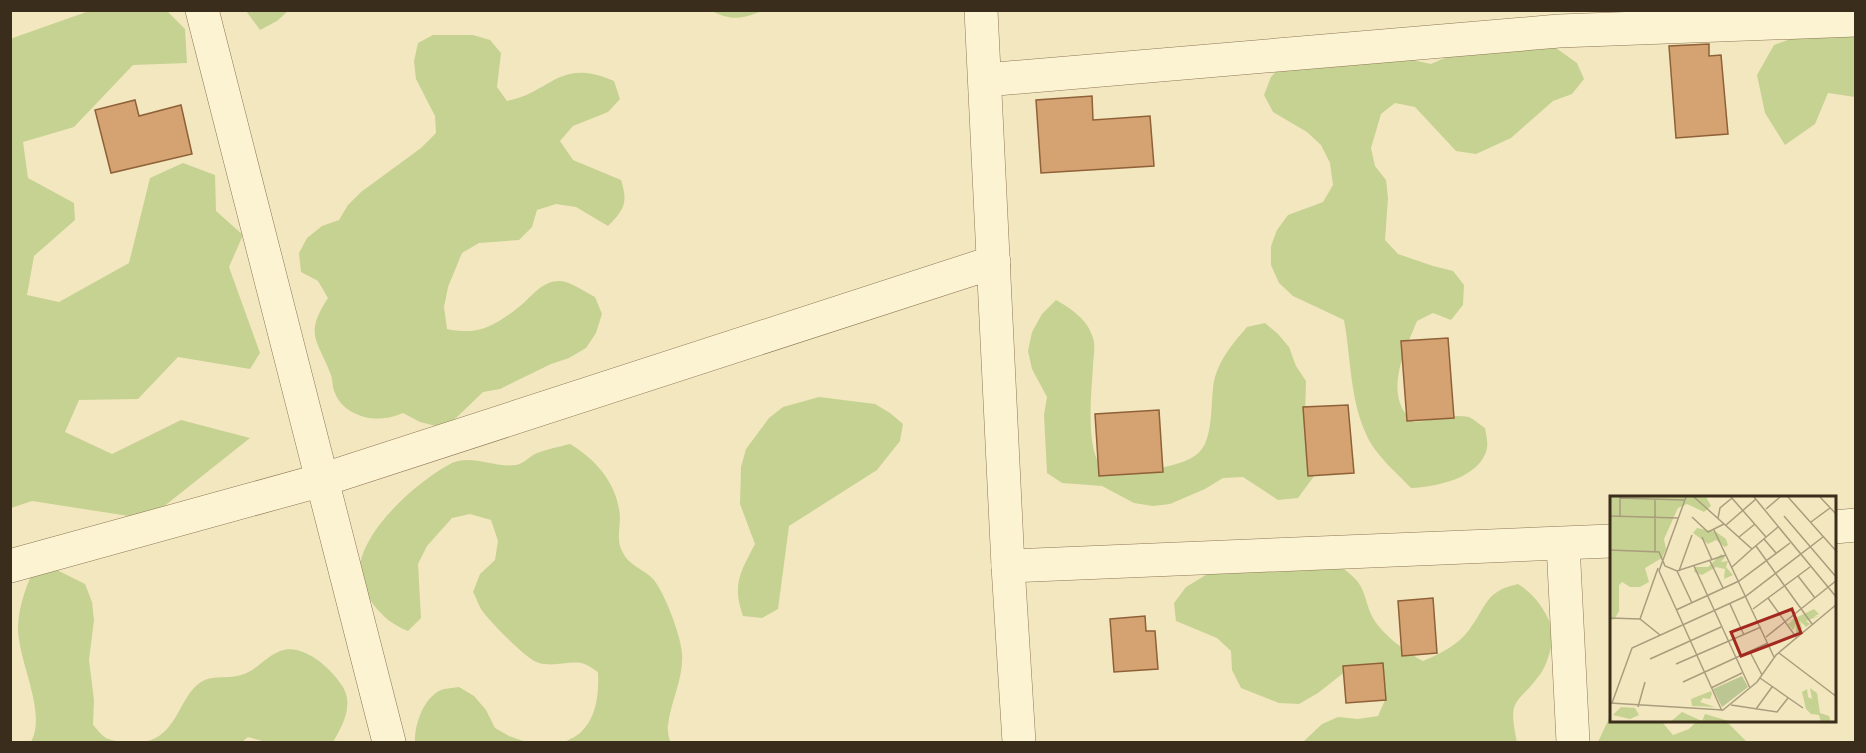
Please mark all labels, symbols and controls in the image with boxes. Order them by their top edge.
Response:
inset map [1610,496,1836,723]

